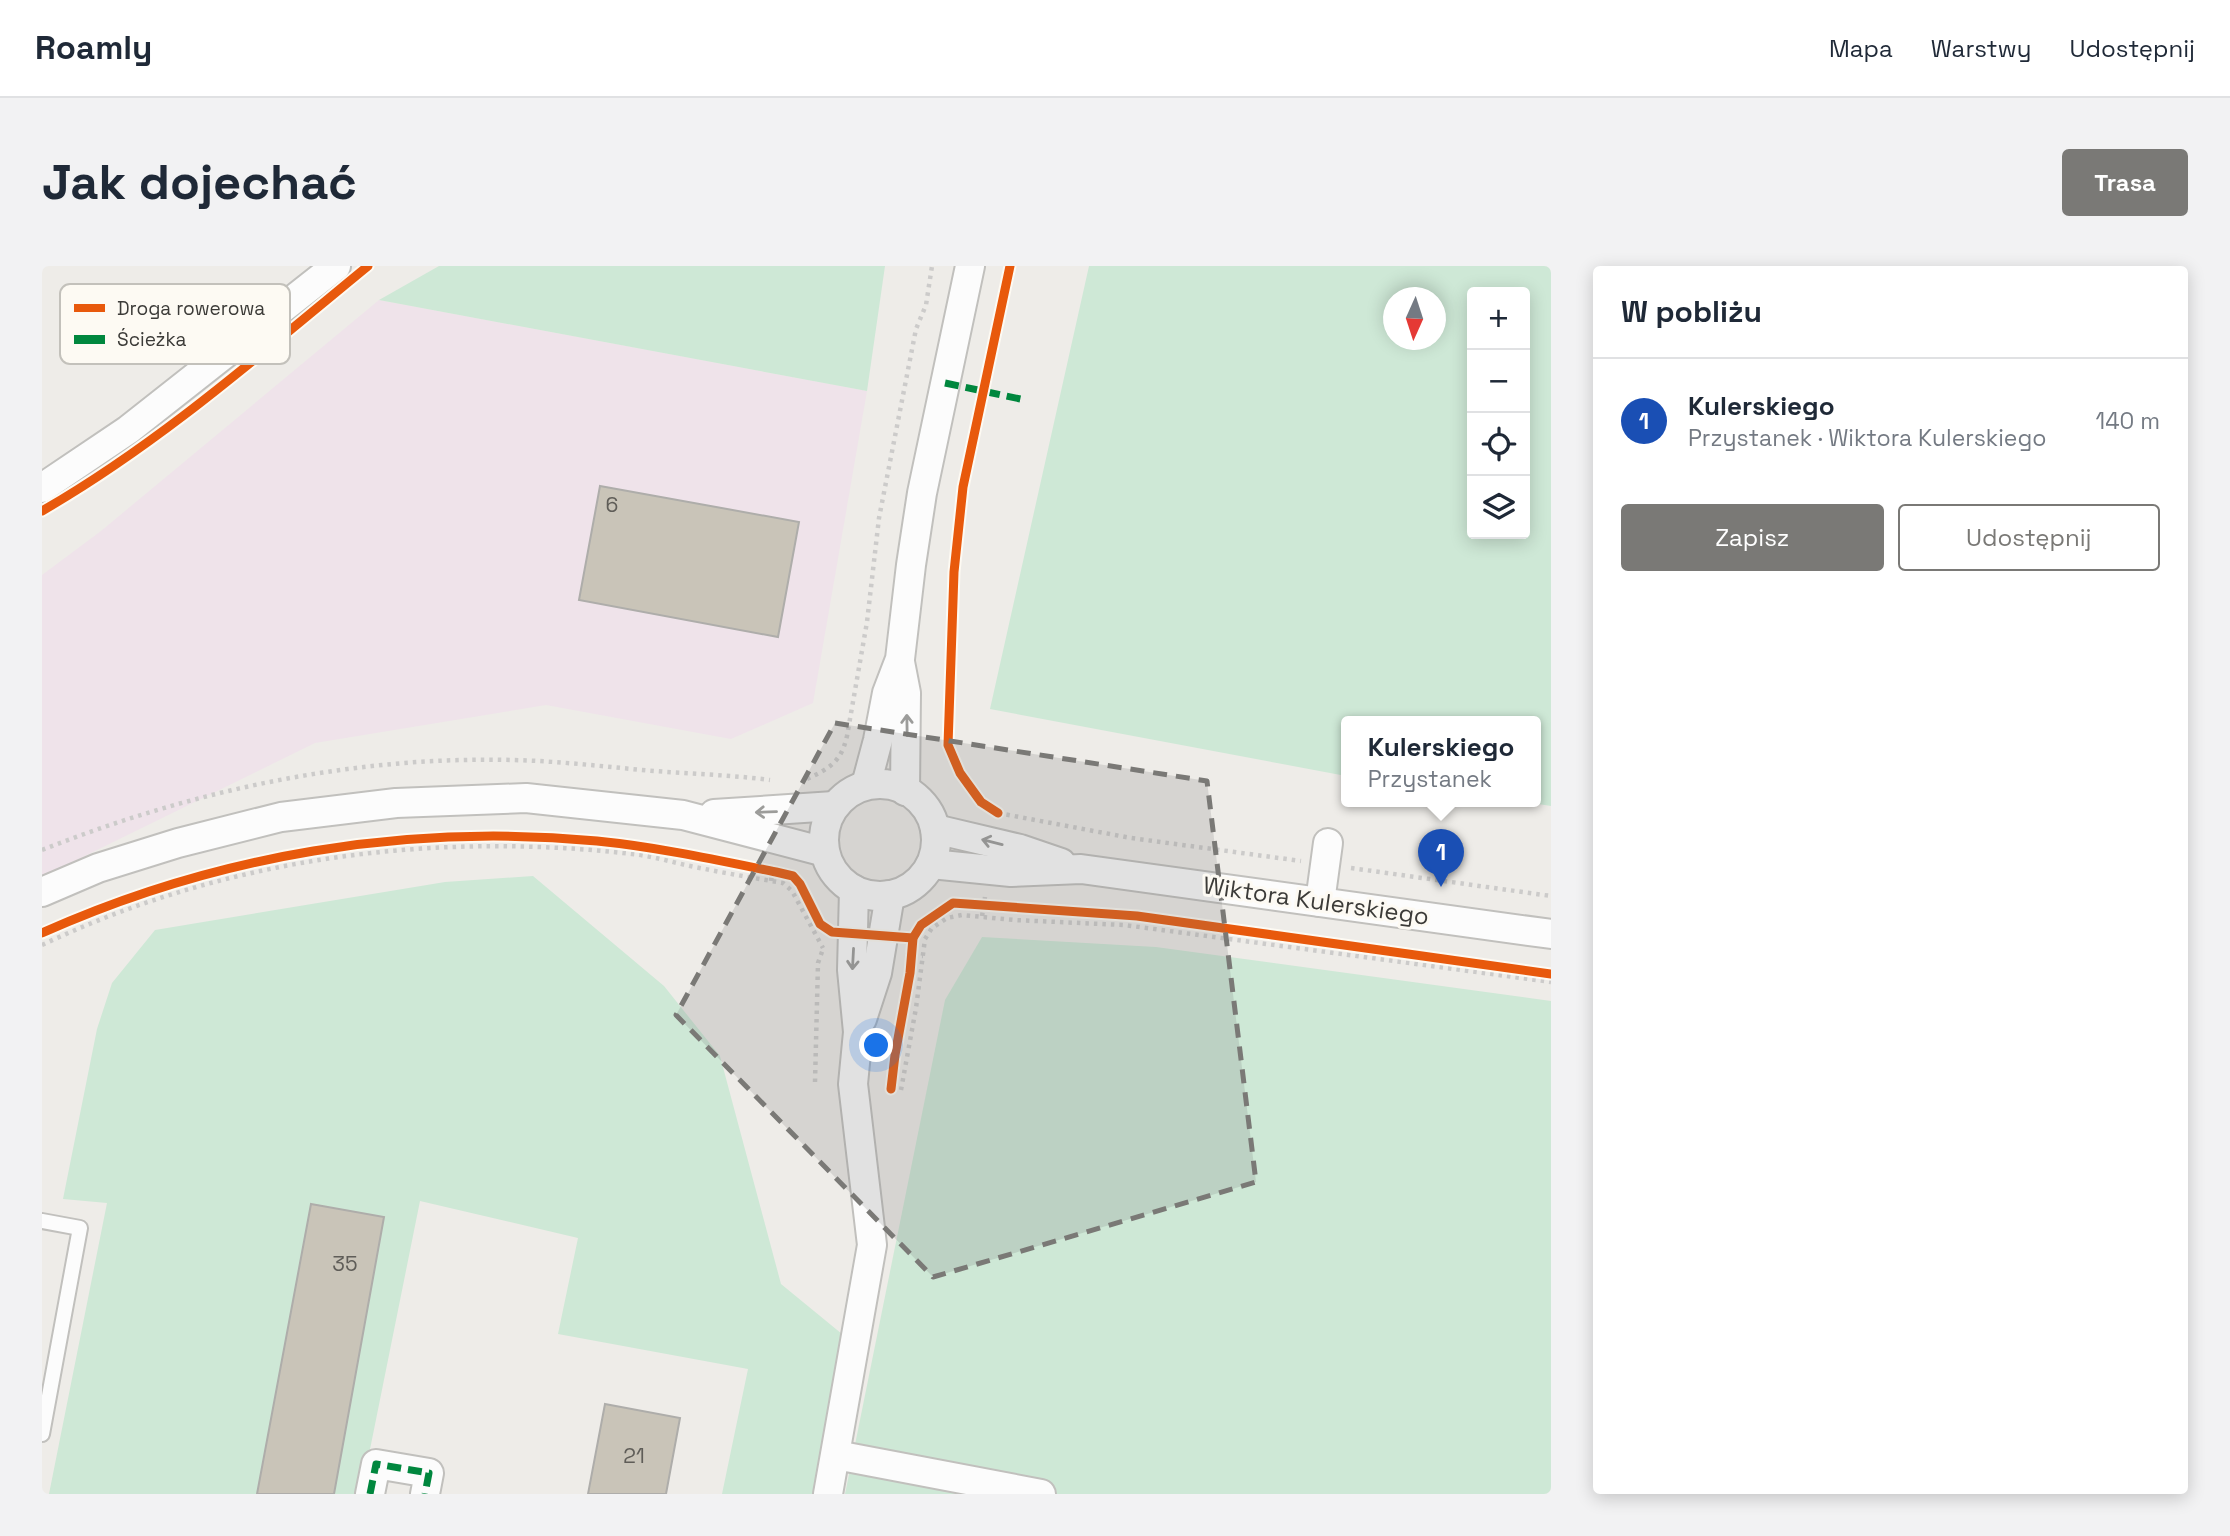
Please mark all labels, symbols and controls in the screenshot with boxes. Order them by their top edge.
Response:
text: Roamly [35,27,152,69]
text: Mapa [1829,33,1893,64]
text: Warstwy [1931,33,2032,64]
text: Udostępnij [2070,33,2195,64]
button: Trasa [2062,149,2188,216]
text: Jak dojechać [42,151,357,213]
legend [60,284,290,364]
north arrow [1383,287,1446,350]
map controls [1467,287,1530,539]
button: + [1467,287,1530,350]
text: W pobliżu [1621,292,1762,331]
text: Droga rowerowa [117,296,265,321]
text: Ścieżka [117,327,186,352]
button: − [1467,350,1530,413]
text: Kulerskiego [1688,389,1835,423]
text: 1 [1639,406,1649,436]
text: 140 m [2096,406,2160,436]
button: locate [1467,413,1530,476]
text: Przystanek · Wiktora Kulerskiego [1688,423,2046,453]
button: layers [1467,476,1530,539]
house number: 6 [606,491,618,518]
button: Zapisz [1621,504,1884,571]
button: Udostępnij [1898,504,2160,571]
one-way arrow [900,713,913,736]
popup [1341,716,1541,807]
text: Kulerskiego [1368,730,1514,764]
text: Przystanek [1368,764,1492,794]
one-way arrow [755,806,778,819]
pin: 1 [1418,829,1464,887]
one-way arrow [981,835,1004,849]
street label: Wiktora Kulerskiego [1201,869,1431,932]
one-way arrow [846,947,859,969]
your location [859,1028,893,1062]
house number: 35 [332,1250,358,1277]
house number: 21 [623,1442,645,1469]

